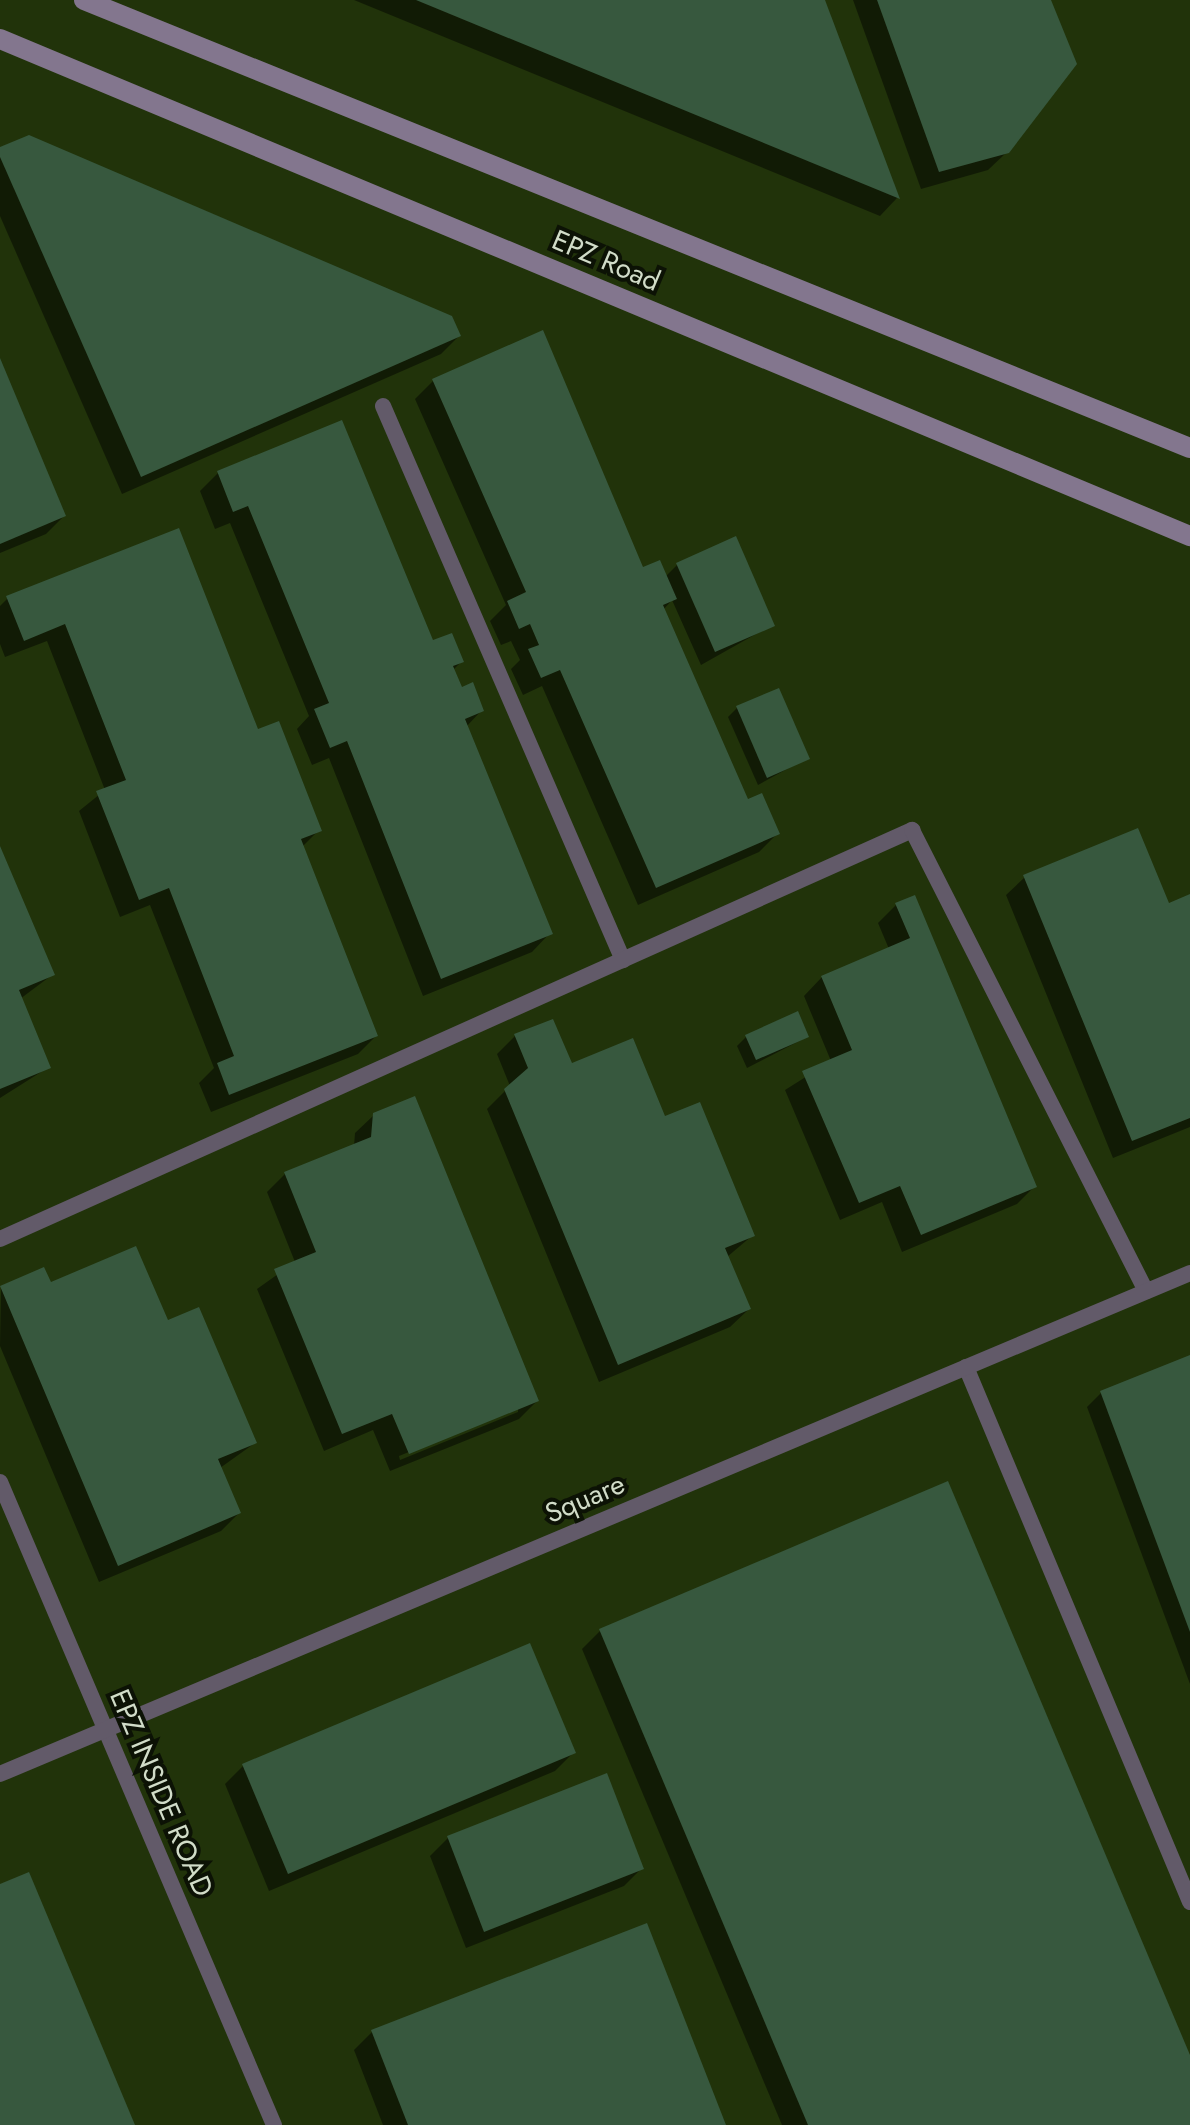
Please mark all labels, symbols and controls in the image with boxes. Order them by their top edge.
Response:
street label: EPZ Road [547,223,665,299]
street label: Square [540,1467,630,1531]
street label: EPZ INSIDE ROAD [102,1684,220,1902]

